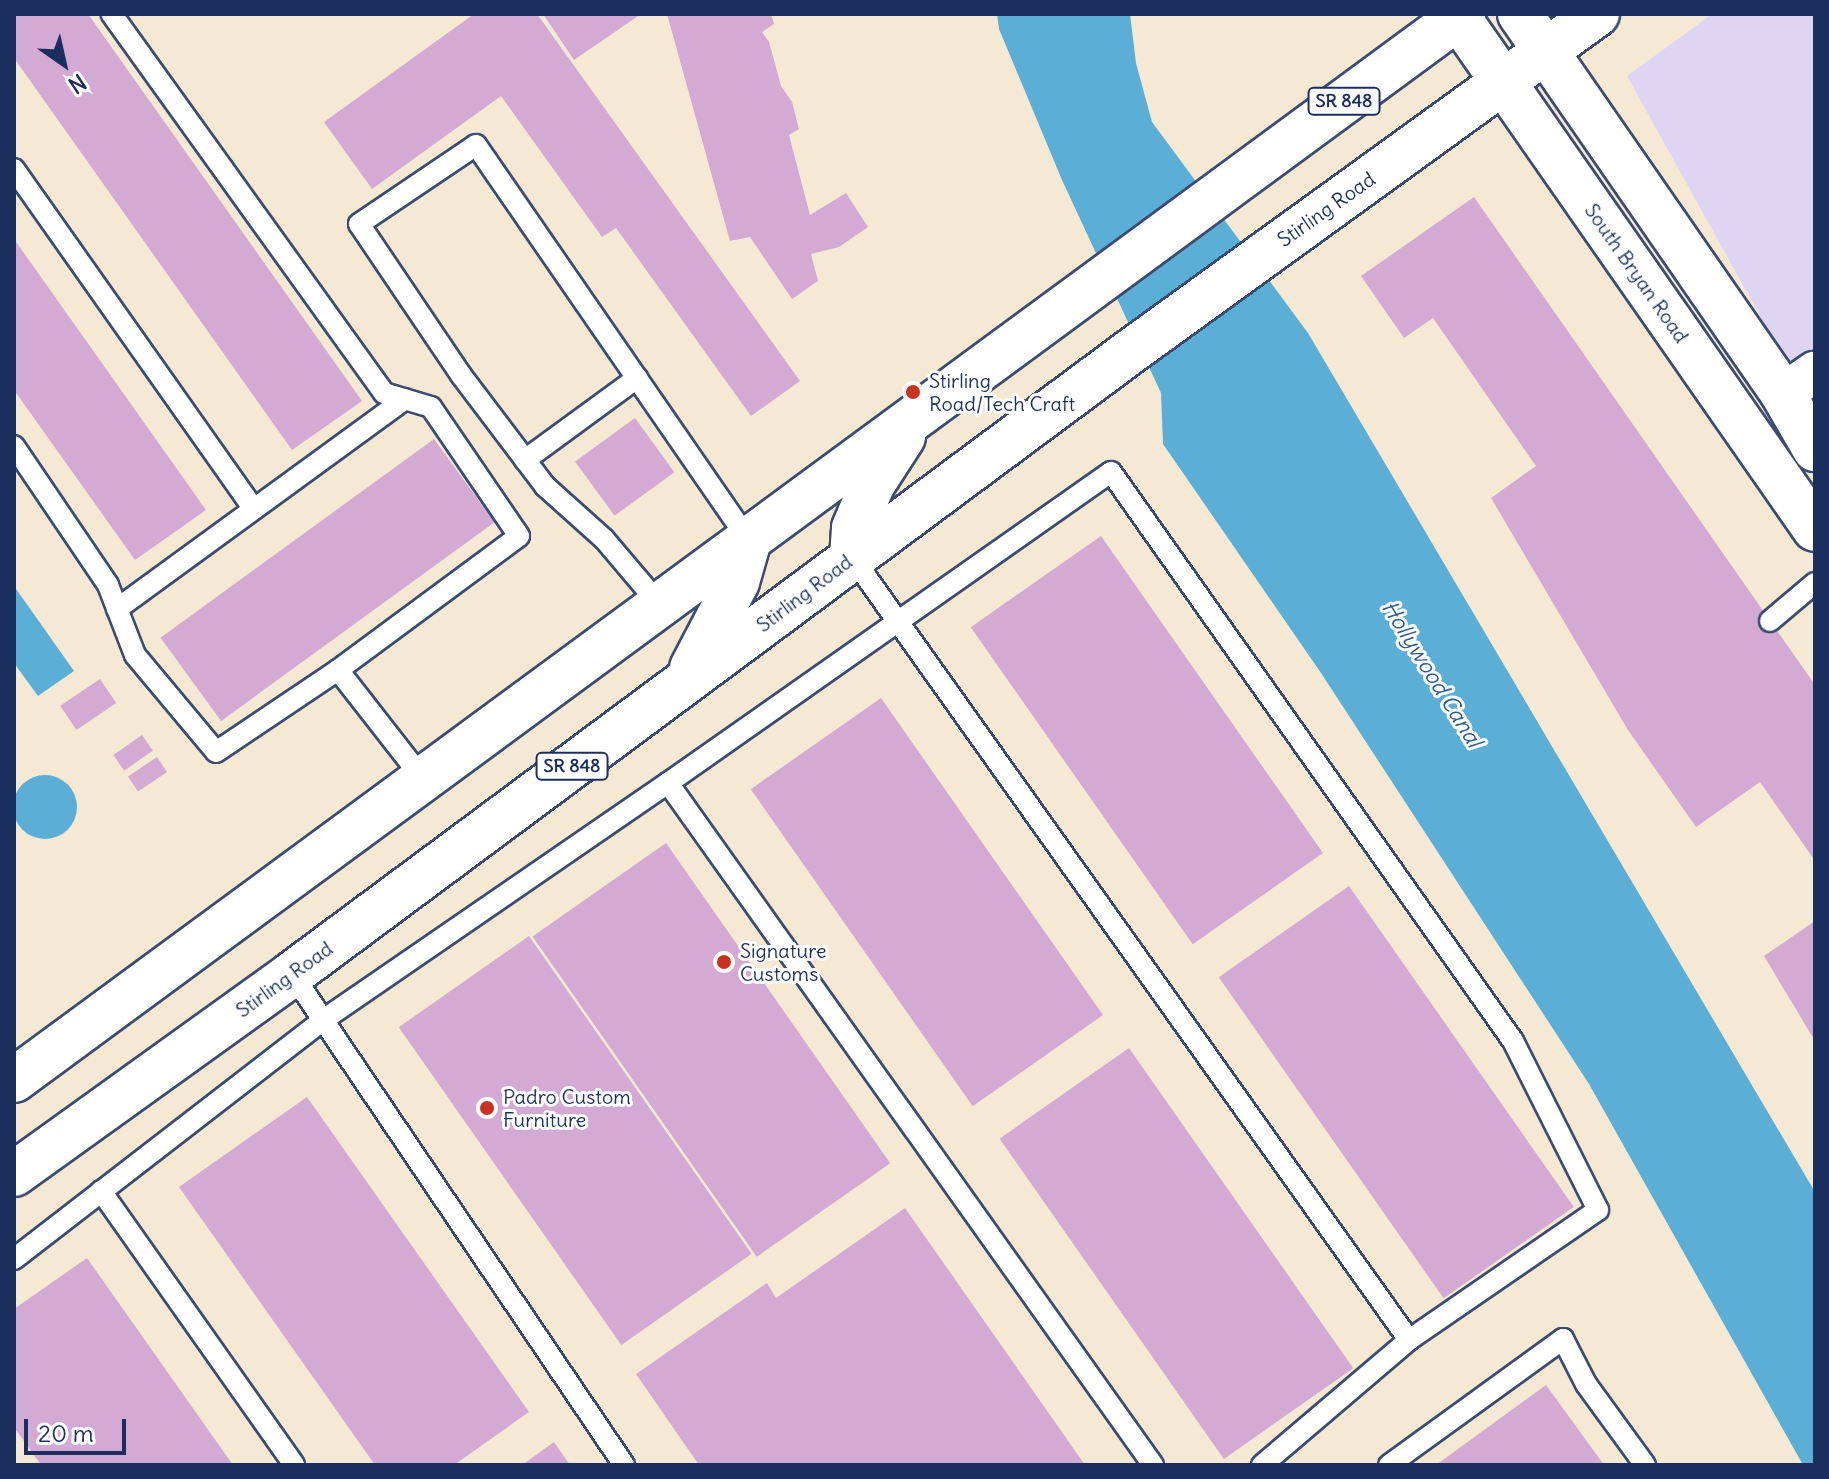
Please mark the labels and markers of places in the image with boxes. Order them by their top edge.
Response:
place label: Stirling Road/Tech Craft [929,368,1075,415]
marker: Stirling Road/Tech Craft [904,383,922,401]
place label: Signature Customs [740,938,827,985]
marker: Signature Customs [715,953,733,971]
place label: Padro Custom Furniture [503,1084,631,1131]
marker: Padro Custom Furniture [478,1099,496,1117]

